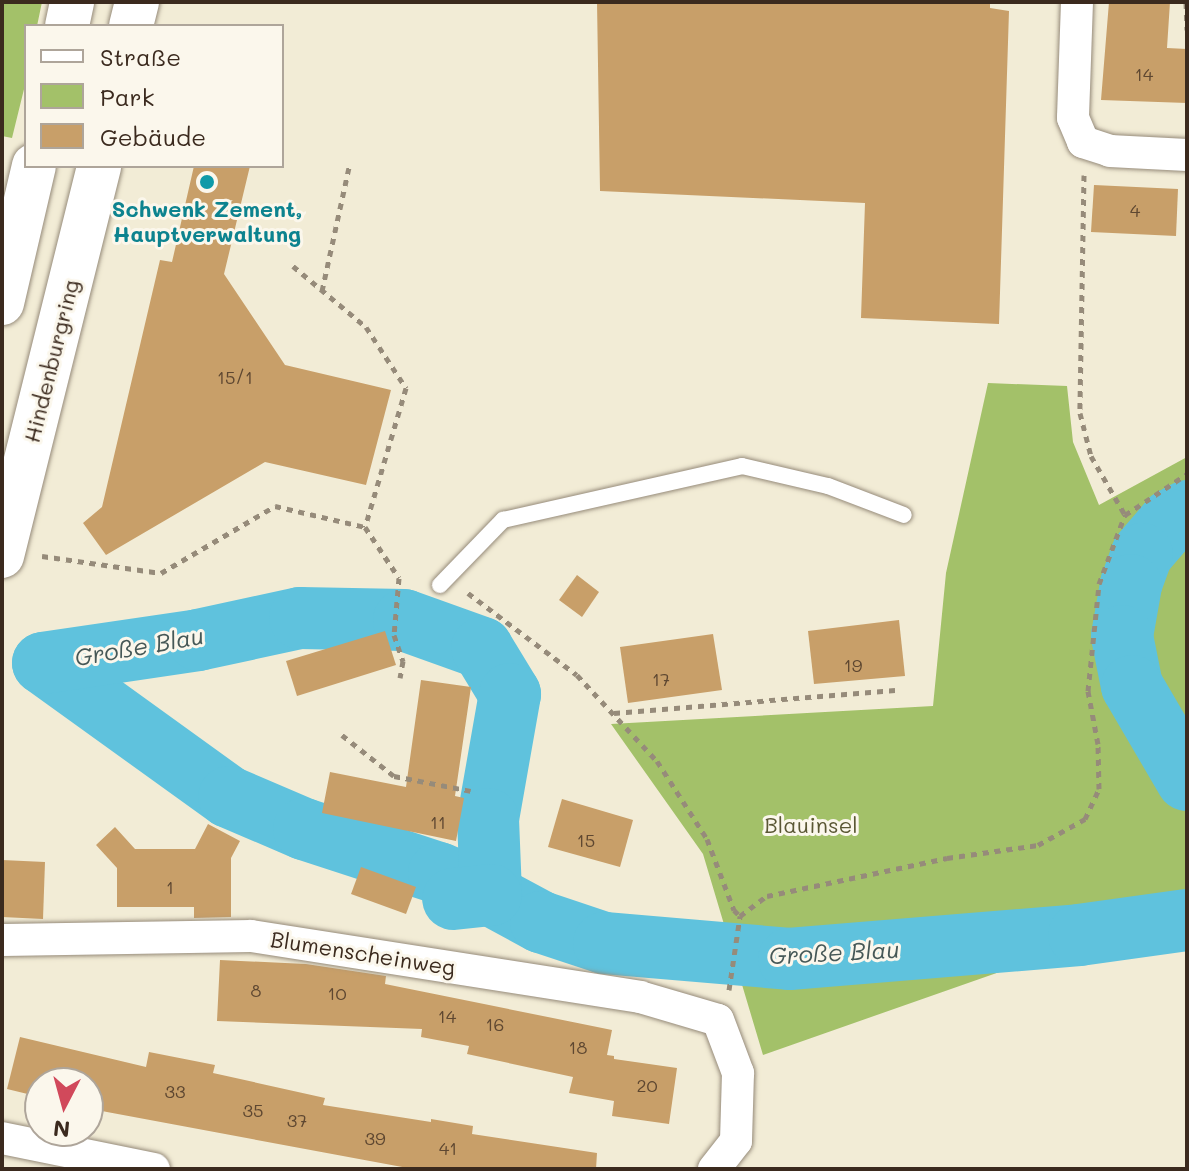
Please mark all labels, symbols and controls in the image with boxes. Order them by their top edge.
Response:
legend [24,24,284,168]
text: Straße [100,41,181,72]
house number: 14 [1135,63,1153,85]
text: Park [100,81,154,112]
text: Gebäude [100,121,206,152]
marker: Schwenk Zement, Hauptverwaltung [198,173,216,191]
place label: Schwenk Zement, Hauptverwaltung [112,195,302,246]
house number: 4 [1130,199,1140,221]
street label: Hindenburgring [18,277,84,445]
house number: 15/1 [217,366,253,388]
water label: Große Blau [72,620,206,672]
house number: 19 [844,654,862,676]
house number: 17 [652,668,670,690]
house number: 11 [430,811,446,833]
park label: Blauinsel [764,812,858,838]
house number: 15 [577,829,595,851]
house number: 1 [166,876,174,898]
street label: Blumenscheinweg [269,925,457,981]
water label: Große Blau [768,934,900,970]
house number: 8 [251,979,261,1001]
house number: 10 [327,982,347,1004]
house number: 14 [438,1005,456,1027]
house number: 16 [486,1013,504,1035]
house number: 18 [569,1036,587,1058]
north arrow [24,1067,104,1147]
house number: 20 [636,1074,658,1096]
house number: 33 [164,1080,186,1102]
house number: 35 [242,1099,264,1121]
house number: 37 [287,1109,307,1131]
text: N [52,1114,71,1145]
house number: 39 [364,1127,386,1149]
house number: 41 [439,1137,457,1159]

